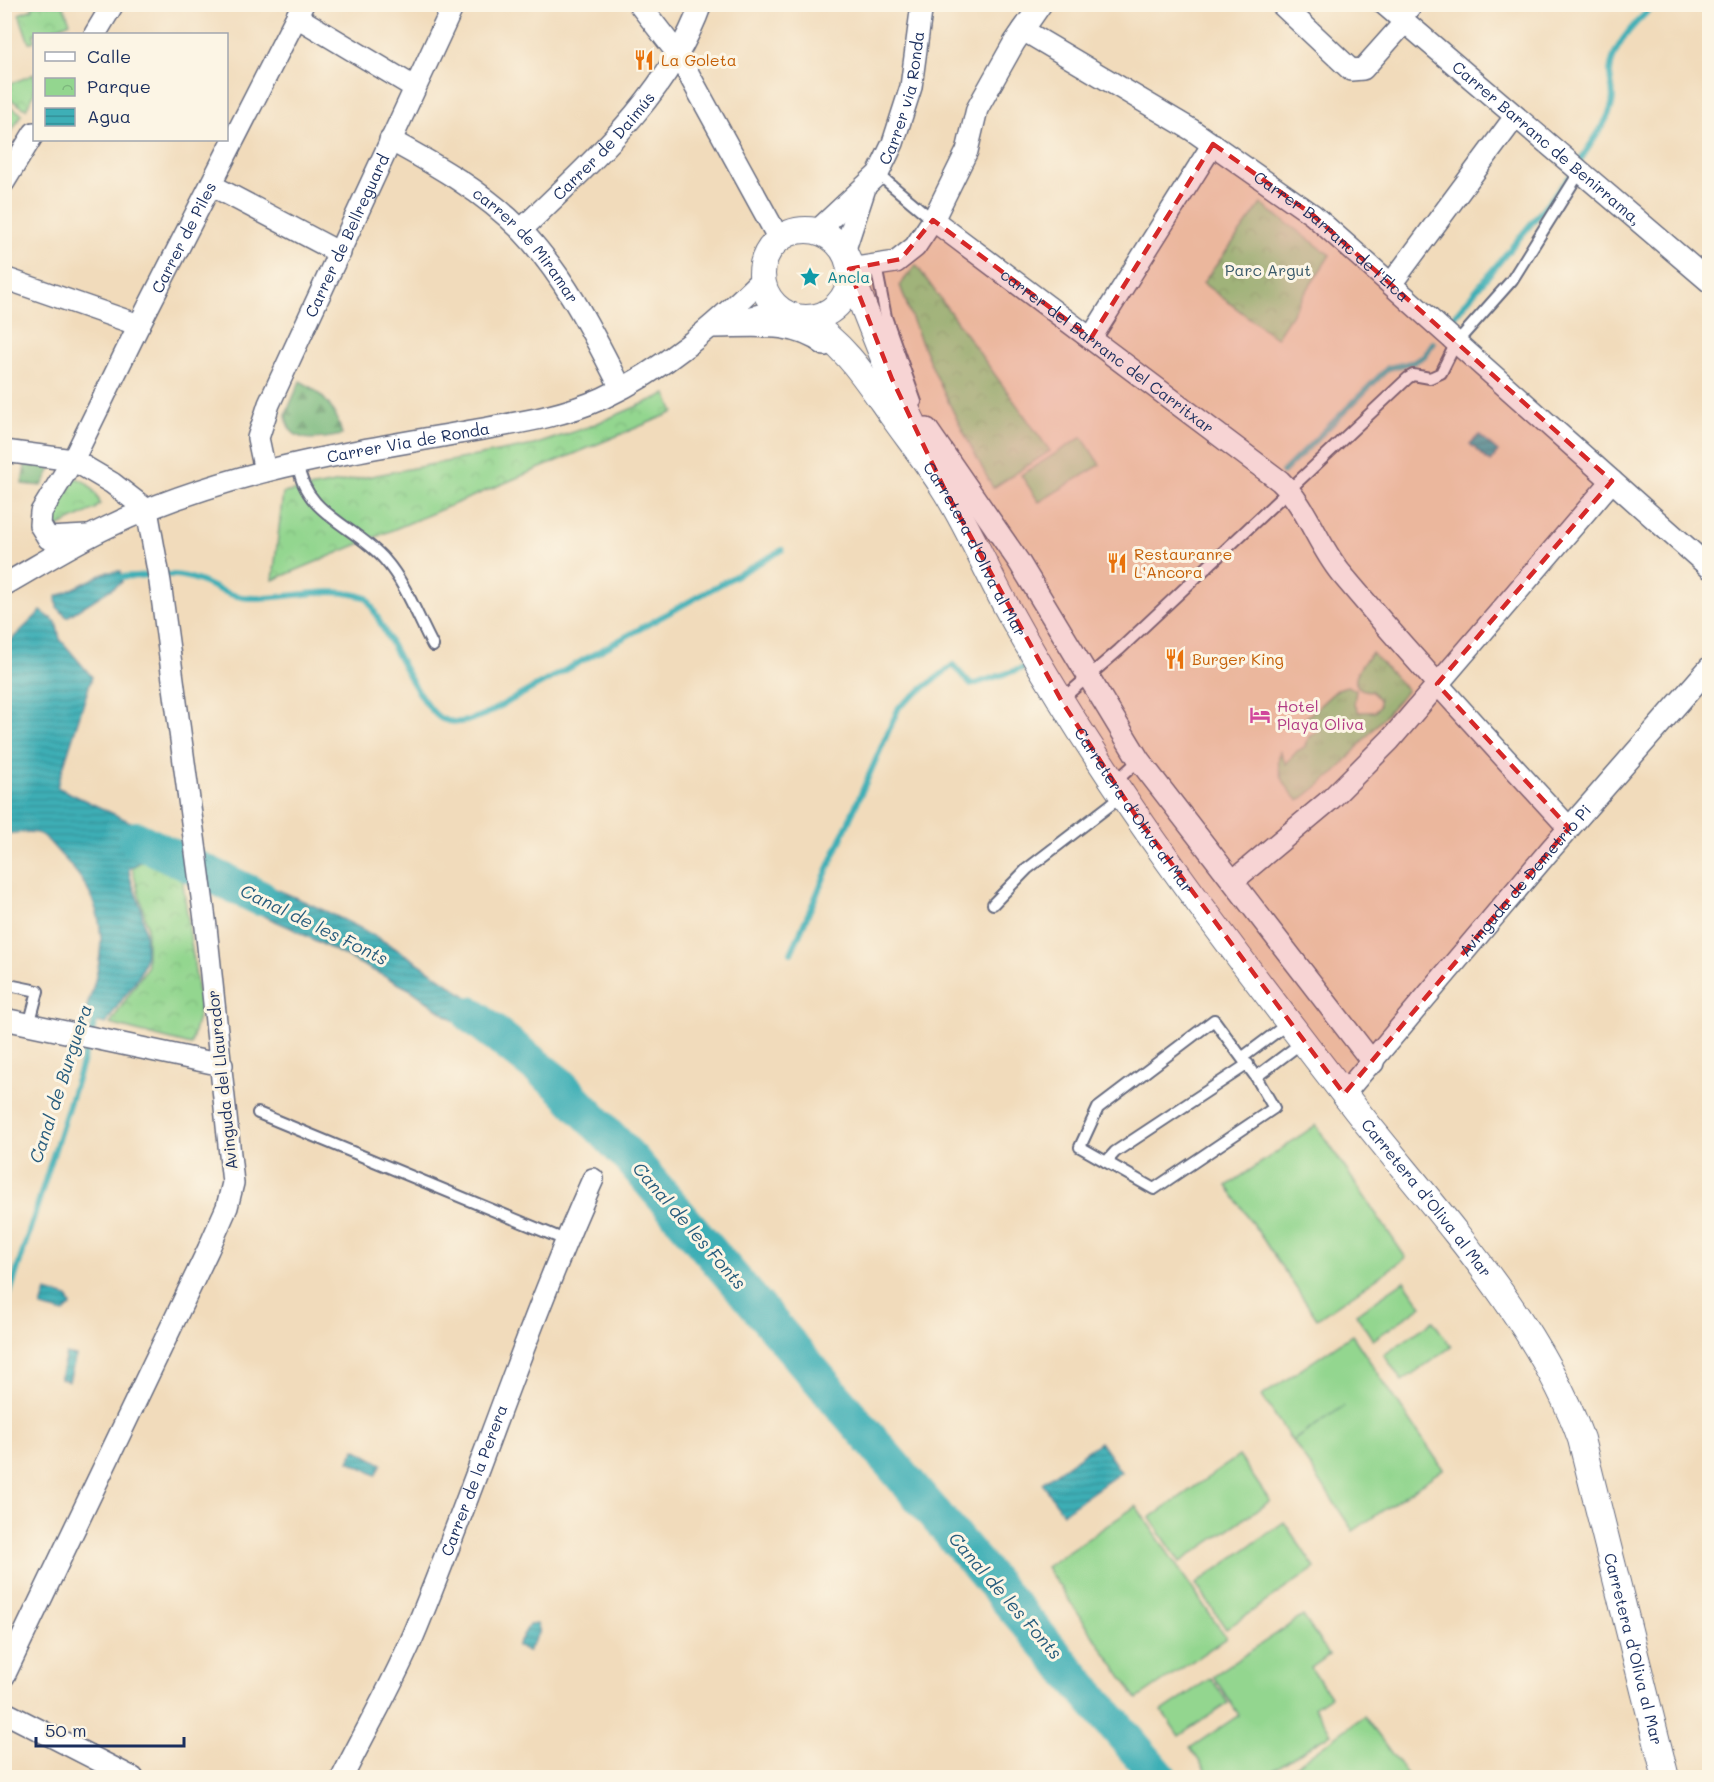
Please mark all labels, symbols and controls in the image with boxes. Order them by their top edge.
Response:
street label: Carrer via Ronda [873,30,928,168]
legend [33,33,228,141]
text: Calle [87,44,131,68]
restaurant icon: La Goleta [632,48,656,72]
place label: La Goleta [661,49,737,70]
street label: Carrer Barranc de Benirrama, [1448,56,1646,229]
text: Parque [87,74,151,98]
street label: Carrer de Daimús [548,87,659,204]
text: Agua [87,104,131,128]
street label: Carrer de Bellreguard [300,150,393,321]
street label: Carrer Barranc de l'Elca [1250,166,1414,306]
street label: Carrer de Piles [146,178,220,297]
street label: carrer de Miramar [469,182,584,307]
park label: Parc Argut [1225,259,1311,280]
street label: carrer del Barranc del Carritxar [997,264,1219,438]
place icon: Ancla [798,265,822,289]
place label: Ancla [827,266,870,287]
street label: Carrer Via de Ronda [325,417,491,467]
street label: Carretera d'Oliva al Mar [919,457,1032,640]
place label: Restauranre L'Ancora [1134,543,1233,582]
restaurant icon: Restauranre L'Ancora [1105,551,1129,575]
restaurant icon: Burger King [1163,647,1187,671]
place label: Burger King [1192,648,1284,669]
place label: Hotel Playa Oliva [1277,695,1364,734]
hotel icon: Hotel Playa Oliva [1248,703,1272,727]
street label: Carretera d’Oliva al Mar [1070,723,1199,897]
street label: Avinguda de Demetrio Pi [1454,800,1595,960]
water label: Canal de les Fonts [237,878,392,970]
street label: Avinguda del Llaurador [202,989,241,1171]
water label: Canal de Burguera [23,1001,97,1166]
street label: Carretera d’Oliva al Mar [1357,1114,1497,1281]
water label: Canal de les Fonts [628,1157,752,1294]
street label: Carrer de la Perera [435,1401,512,1559]
water label: Canal de les Fonts [944,1527,1068,1664]
street label: Carretera d’Oliva al Mar [1600,1551,1668,1747]
scale bar [36,1710,184,1748]
text: 50 m [45,1718,87,1742]

